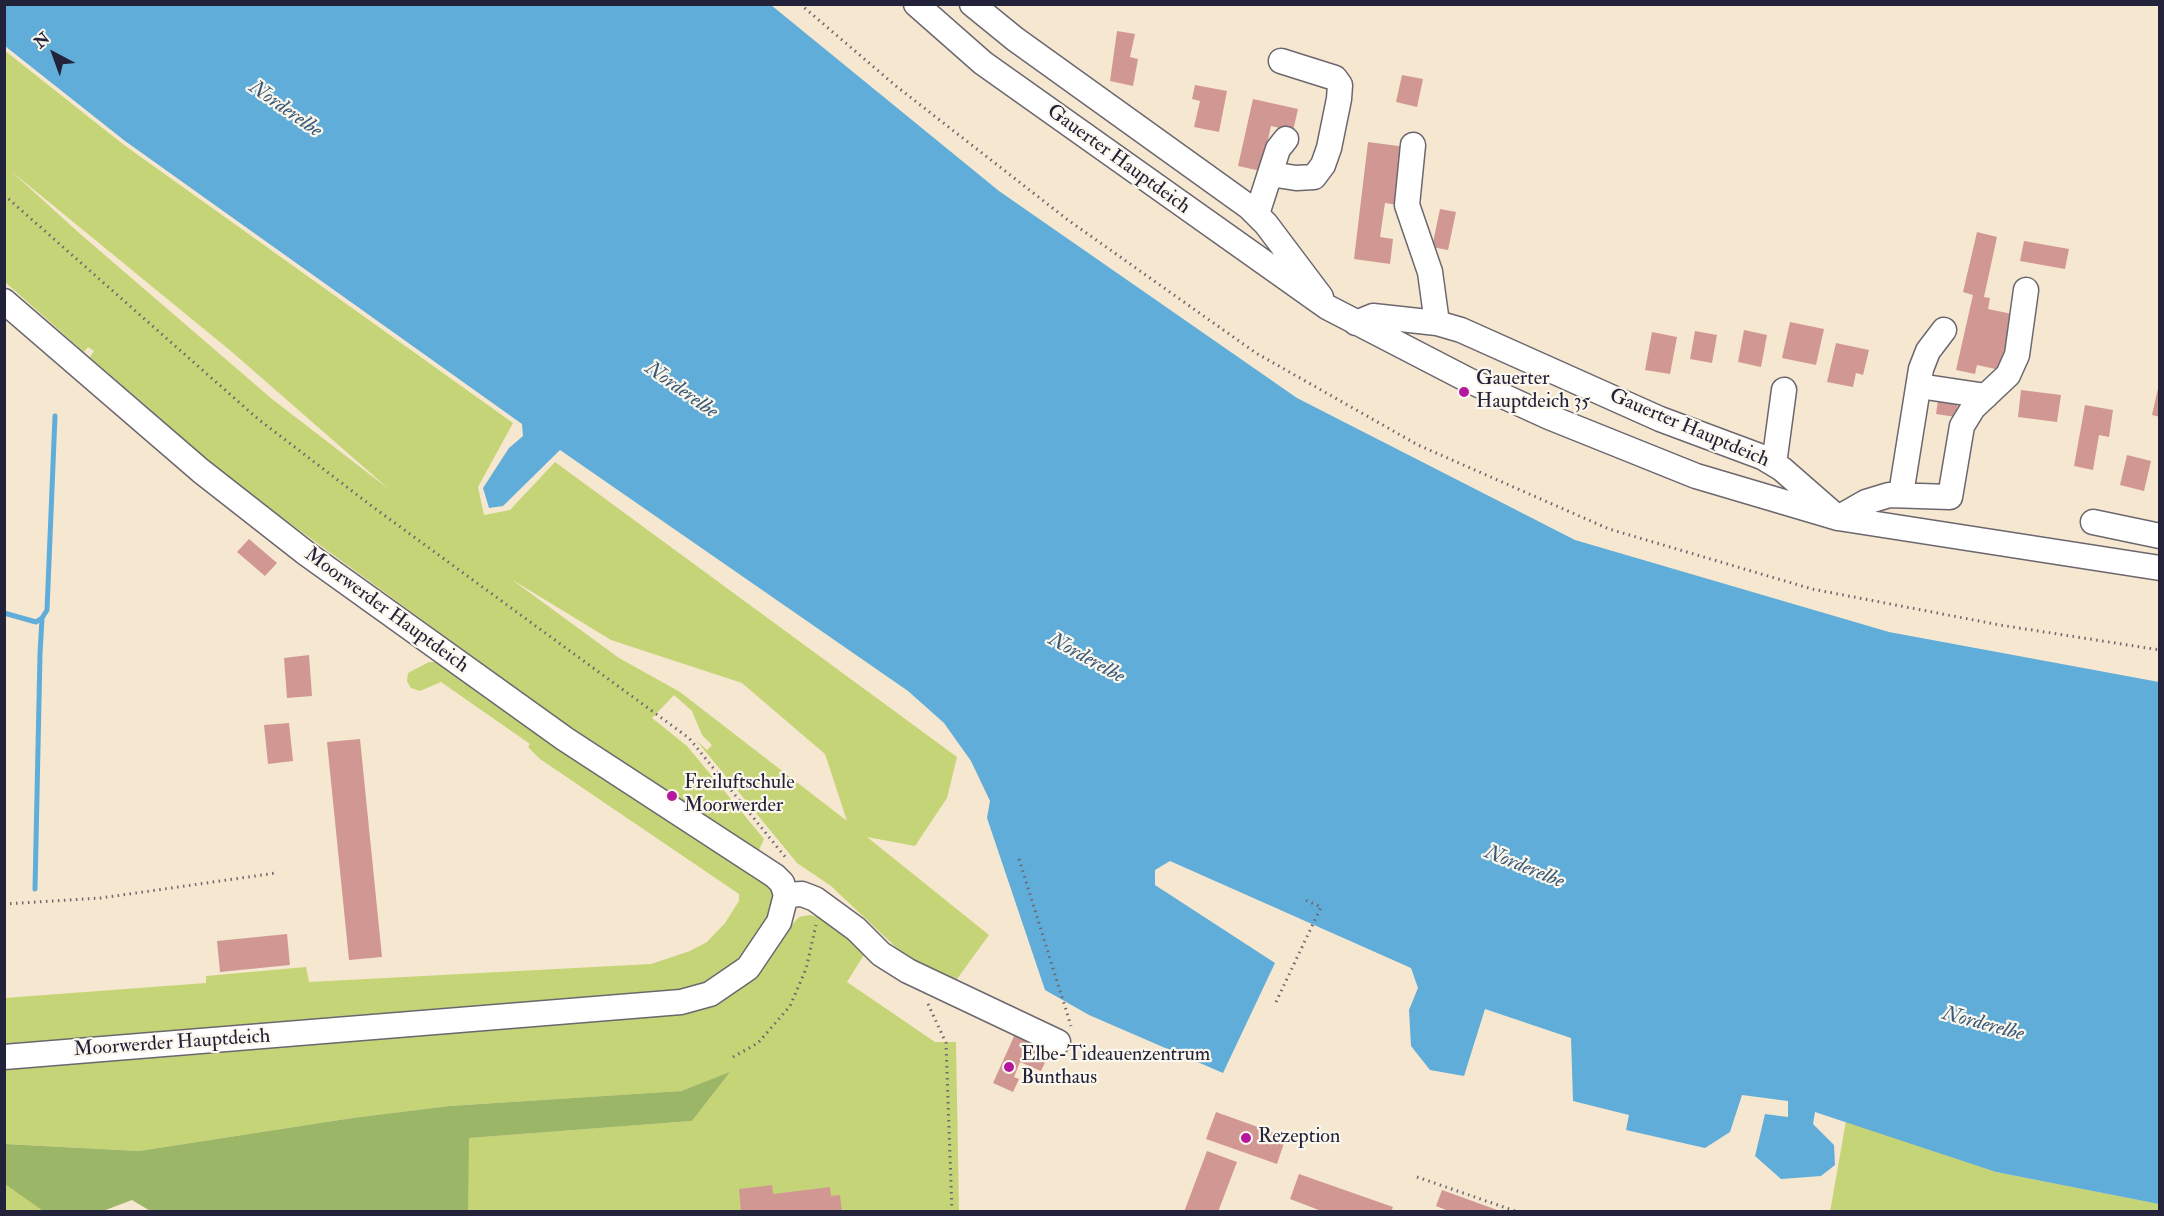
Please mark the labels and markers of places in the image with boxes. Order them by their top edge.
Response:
place label: Gauerter Hauptdeich 35 [1476,368,1590,415]
marker: Gauerter Hauptdeich 35 [1457,385,1471,399]
place label: Freiluftschule Moorwerder [684,772,795,819]
marker: Freiluftschule Moorwerder [665,789,679,803]
place label: Elbe-Tideauenzentrum Bunthaus [1021,1044,1210,1091]
marker: Elbe-Tideauenzentrum Bunthaus [1002,1060,1016,1074]
place label: Rezeption [1258,1126,1340,1150]
marker: Rezeption [1239,1131,1253,1145]

